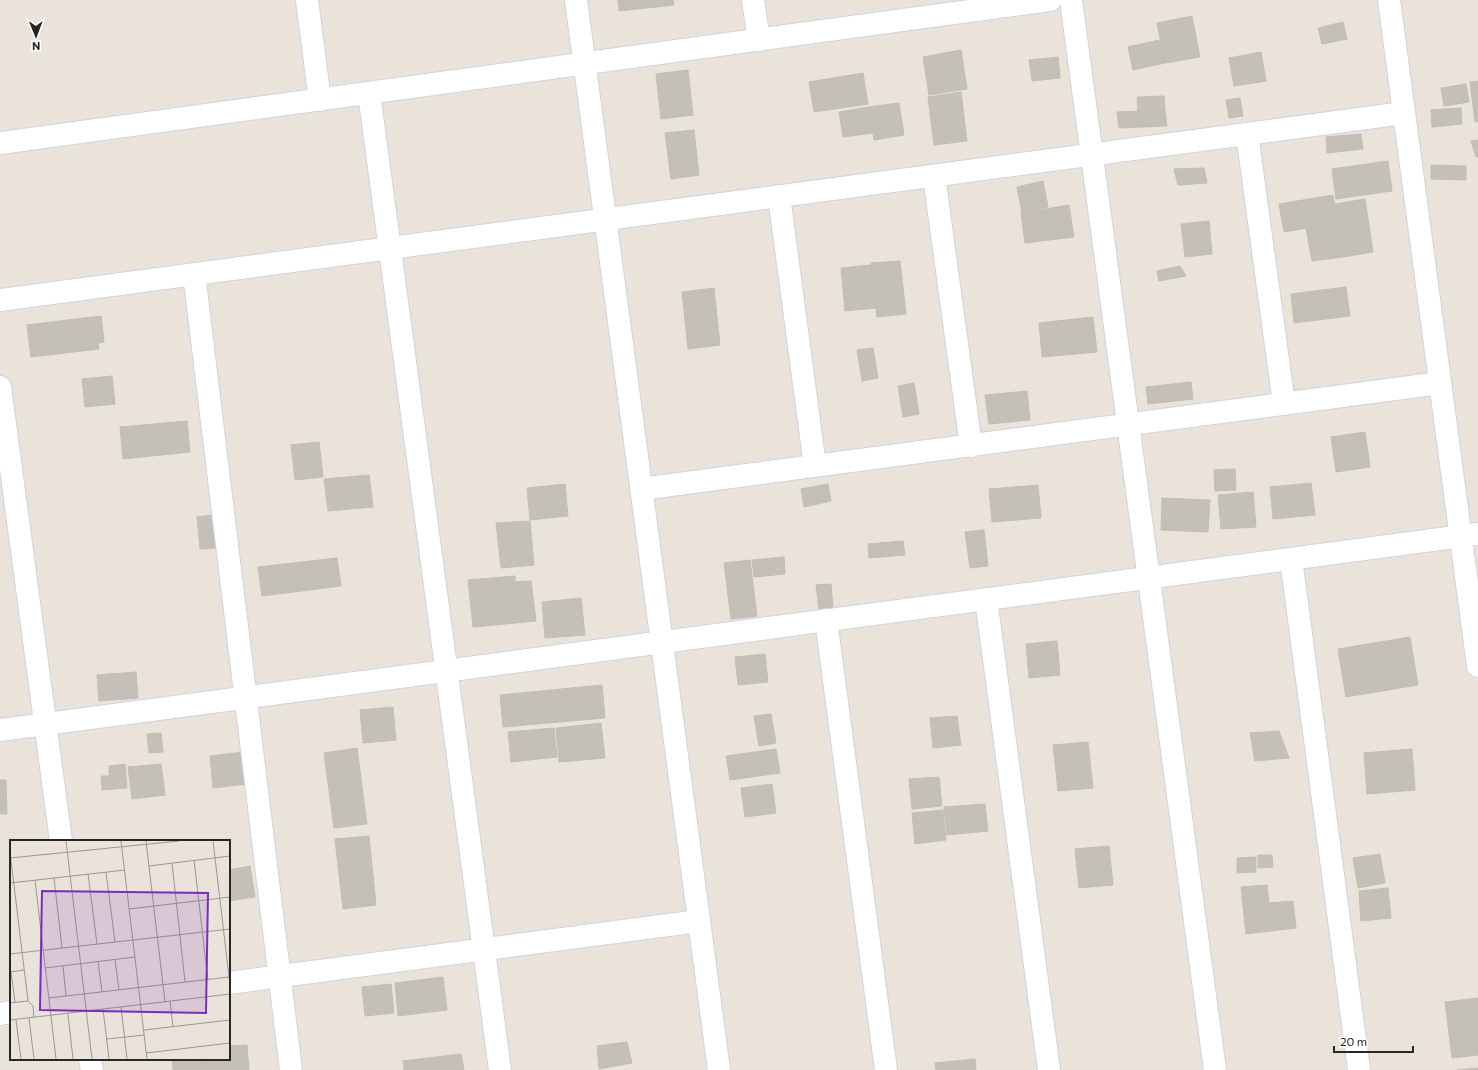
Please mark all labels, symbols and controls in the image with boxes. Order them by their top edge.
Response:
north arrow [16,16,56,56]
text: N [32,40,40,53]
inset map [10,840,230,1060]
scale bar [1334,1028,1413,1054]
text: 20 m [1340,1034,1367,1048]

